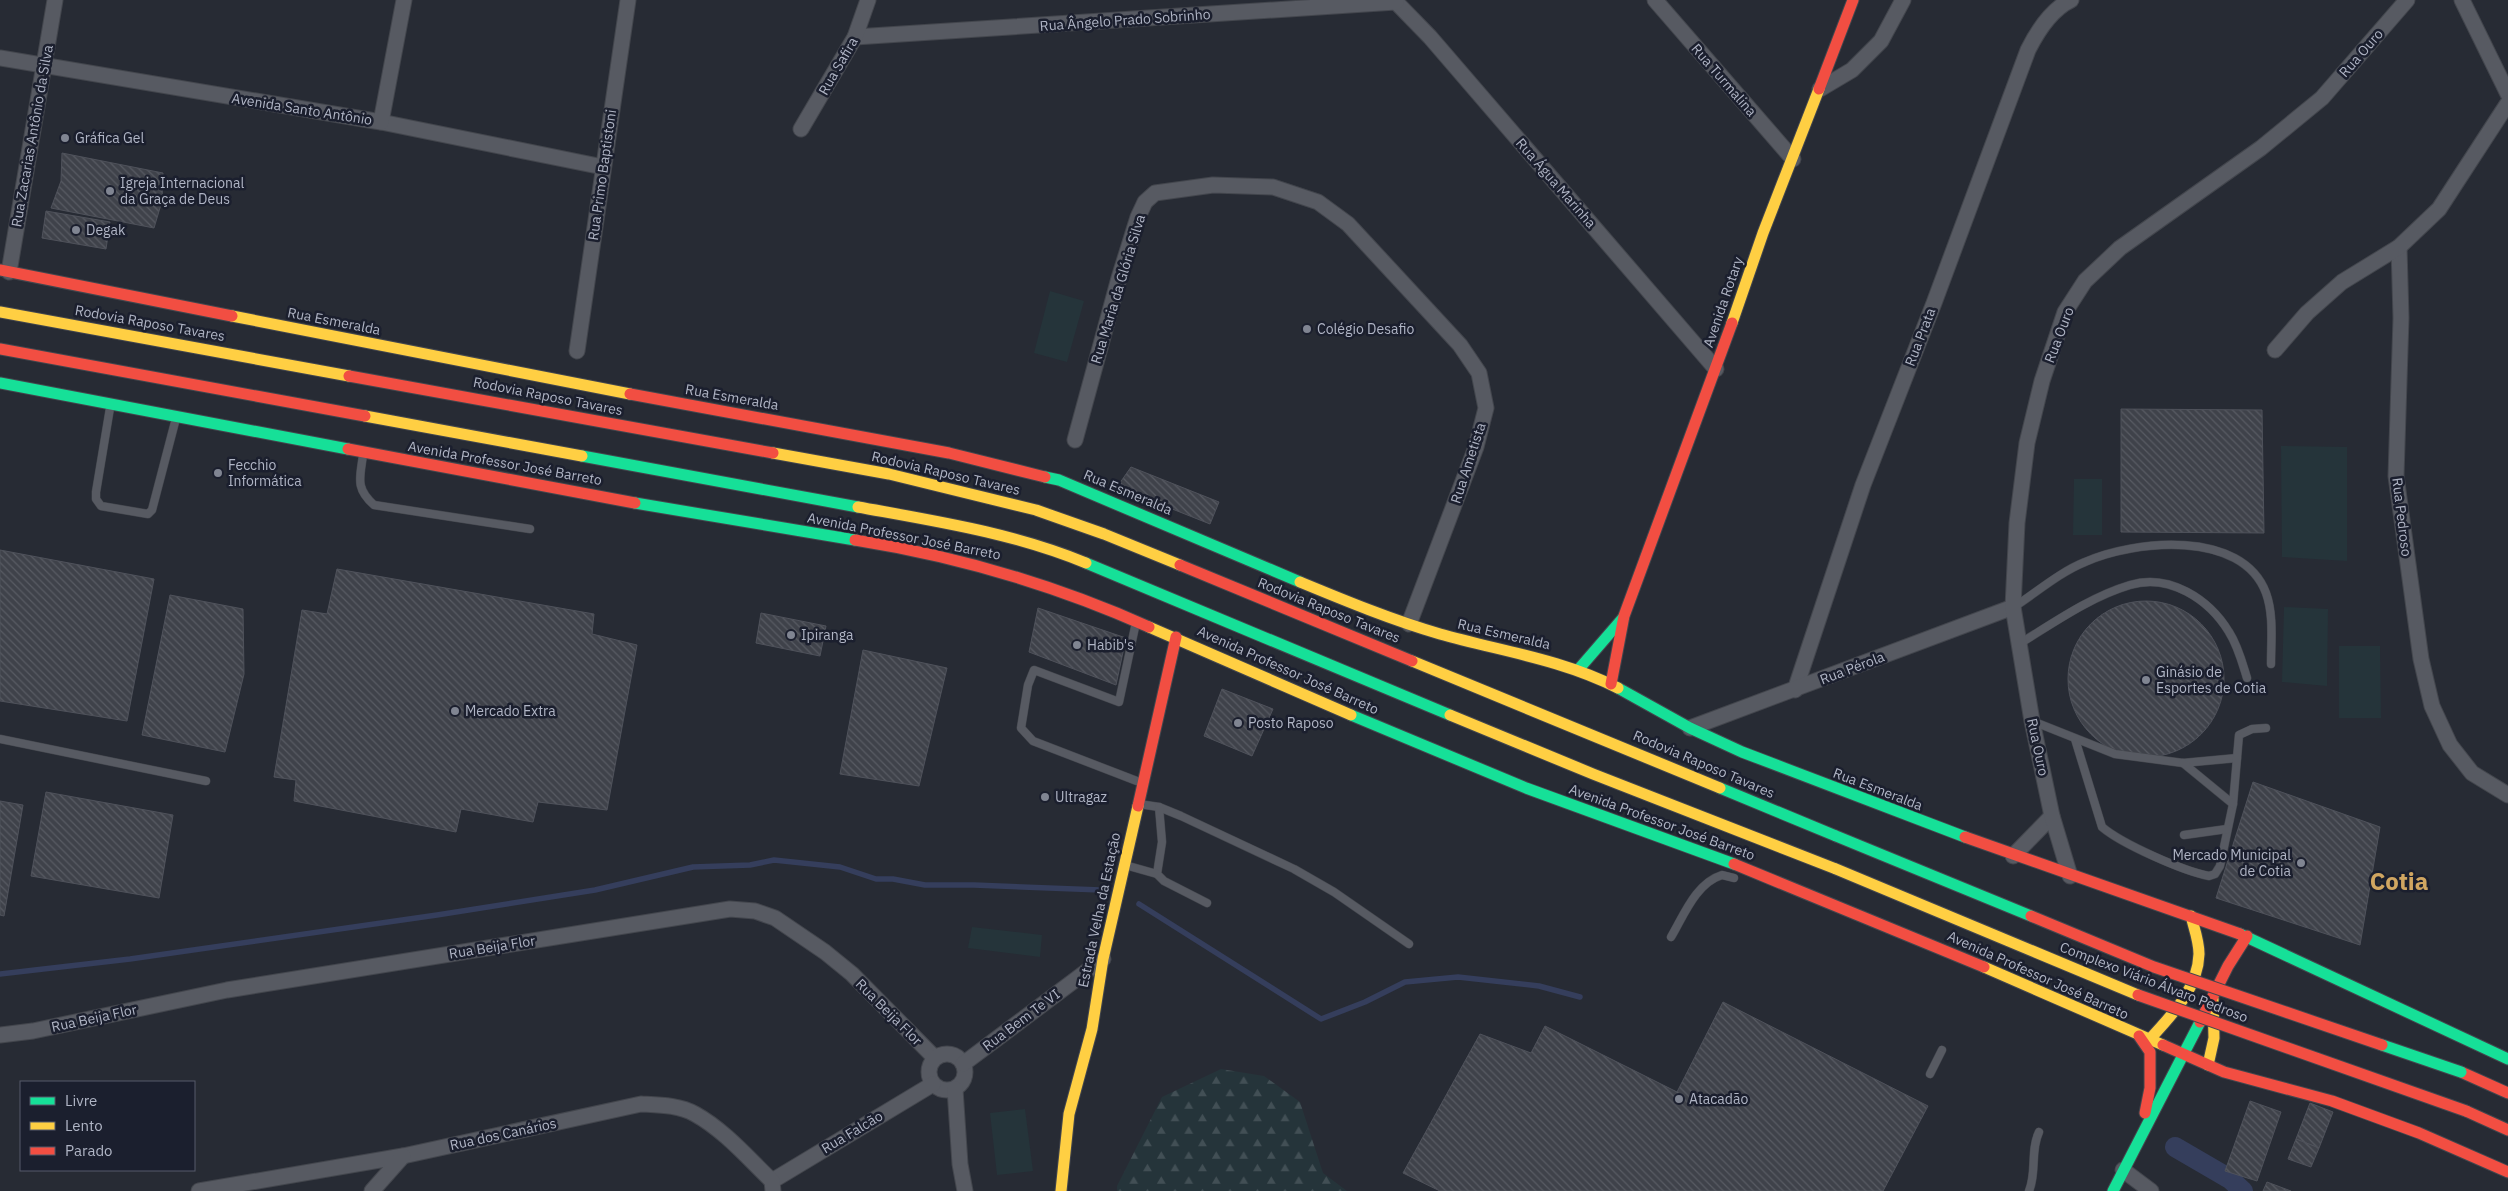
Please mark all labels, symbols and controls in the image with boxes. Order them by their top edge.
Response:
street label: Rua Ângelo Prado Sobrinho [1039,5,1211,35]
street label: Rua Ouro [2335,25,2387,81]
street label: Rua Safira [814,33,862,98]
street label: Rua Turmalina [1688,40,1761,120]
street label: Rua Zacarias Antônio da Silva [7,43,57,229]
street label: Avenida Santo Antônio [230,89,374,129]
street label: Rua Primo Baptistoni [584,108,620,242]
place label: Gráfica Gel [75,129,144,147]
marker: Gráfica Gel [59,132,71,144]
street label: Rua Água Marinha [1512,134,1601,232]
place label: Igreja Internacional da Graça de Deus [120,174,244,208]
marker: Igreja Internacional da Graça de Deus [104,185,116,197]
street label: Rua Maria da Glória Silva [1087,212,1149,366]
place label: Degak [86,221,126,239]
marker: Degak [70,224,82,236]
street label: Avenida Rotary [1699,254,1747,350]
street label: Rodovia Raposo Tavares [74,301,227,345]
street label: Rua Esmeralda [286,303,383,339]
street label: Rua Ouro [2040,304,2078,366]
street label: Rua Prata [1901,305,1940,369]
place label: Colégio Desafio [1317,320,1414,338]
marker: Colégio Desafio [1301,323,1313,335]
street label: Rodovia Raposo Tavares [472,373,625,419]
street label: Rua Esmeralda [684,380,781,414]
street label: Rua Ametista [1446,420,1490,506]
street label: Avenida Professor José Barreto [407,437,604,489]
street label: Rodovia Raposo Tavares [870,447,1022,499]
place label: Fecchio Informática [228,456,302,490]
street label: Rua Esmeralda [1081,465,1176,519]
marker: Fecchio Informática [212,467,224,479]
street label: Rua Pedroso [2388,477,2416,558]
street label: Avenida Professor José Barreto [806,508,1002,564]
street label: Rodovia Raposo Tavares [1255,573,1403,647]
street label: Rua Esmeralda [1456,615,1553,654]
street label: Avenida Professor José Barreto [1195,622,1382,718]
place label: Ipiranga [801,626,854,644]
marker: Ipiranga [785,629,797,641]
place label: Habib's [1087,636,1134,654]
marker: Habib's [1071,639,1083,651]
street label: Rua Pérola [1817,647,1887,689]
place label: Ginásio de Esportes de Cotia [2156,663,2267,697]
marker: Ginásio de Esportes de Cotia [2140,674,2152,686]
place label: Mercado Extra [465,702,556,720]
marker: Mercado Extra [449,705,461,717]
place label: Posto Raposo [1248,714,1334,732]
marker: Posto Raposo [1232,717,1244,729]
street label: Rua Ouro [2023,717,2053,778]
street label: Rodovia Raposo Tavares [1631,726,1778,802]
street label: Rua Esmeralda [1831,764,1926,815]
street label: Avenida Professor José Barreto [1567,780,1758,864]
place label: Ultragaz [1055,788,1108,806]
marker: Ultragaz [1039,791,1051,803]
street label: Estrada Velha da Estação [1074,831,1124,989]
place label: Mercado Municipal de Cotia [2172,846,2292,880]
marker: Mercado Municipal de Cotia [2295,857,2307,869]
district label: Cotia [2370,865,2428,897]
street label: Avenida Professor José Barreto [1945,927,2132,1023]
street label: Rua Beija Flor [448,931,536,963]
street label: Complexo Viário Álvaro Pedroso [2057,937,2251,1026]
street label: Rua Beija Flor [852,975,926,1049]
street label: Rua Bem Te VI [979,985,1063,1055]
street label: Rua Beija Flor [50,1000,138,1036]
legend [20,1081,195,1171]
place label: Atacadão [1689,1090,1748,1108]
text: Livre [65,1091,97,1110]
marker: Atacadão [1673,1093,1685,1105]
street label: Rua Falcão [818,1107,886,1157]
street label: Rua dos Canários [448,1114,558,1154]
text: Lento [65,1116,103,1135]
text: Parado [65,1141,113,1160]

